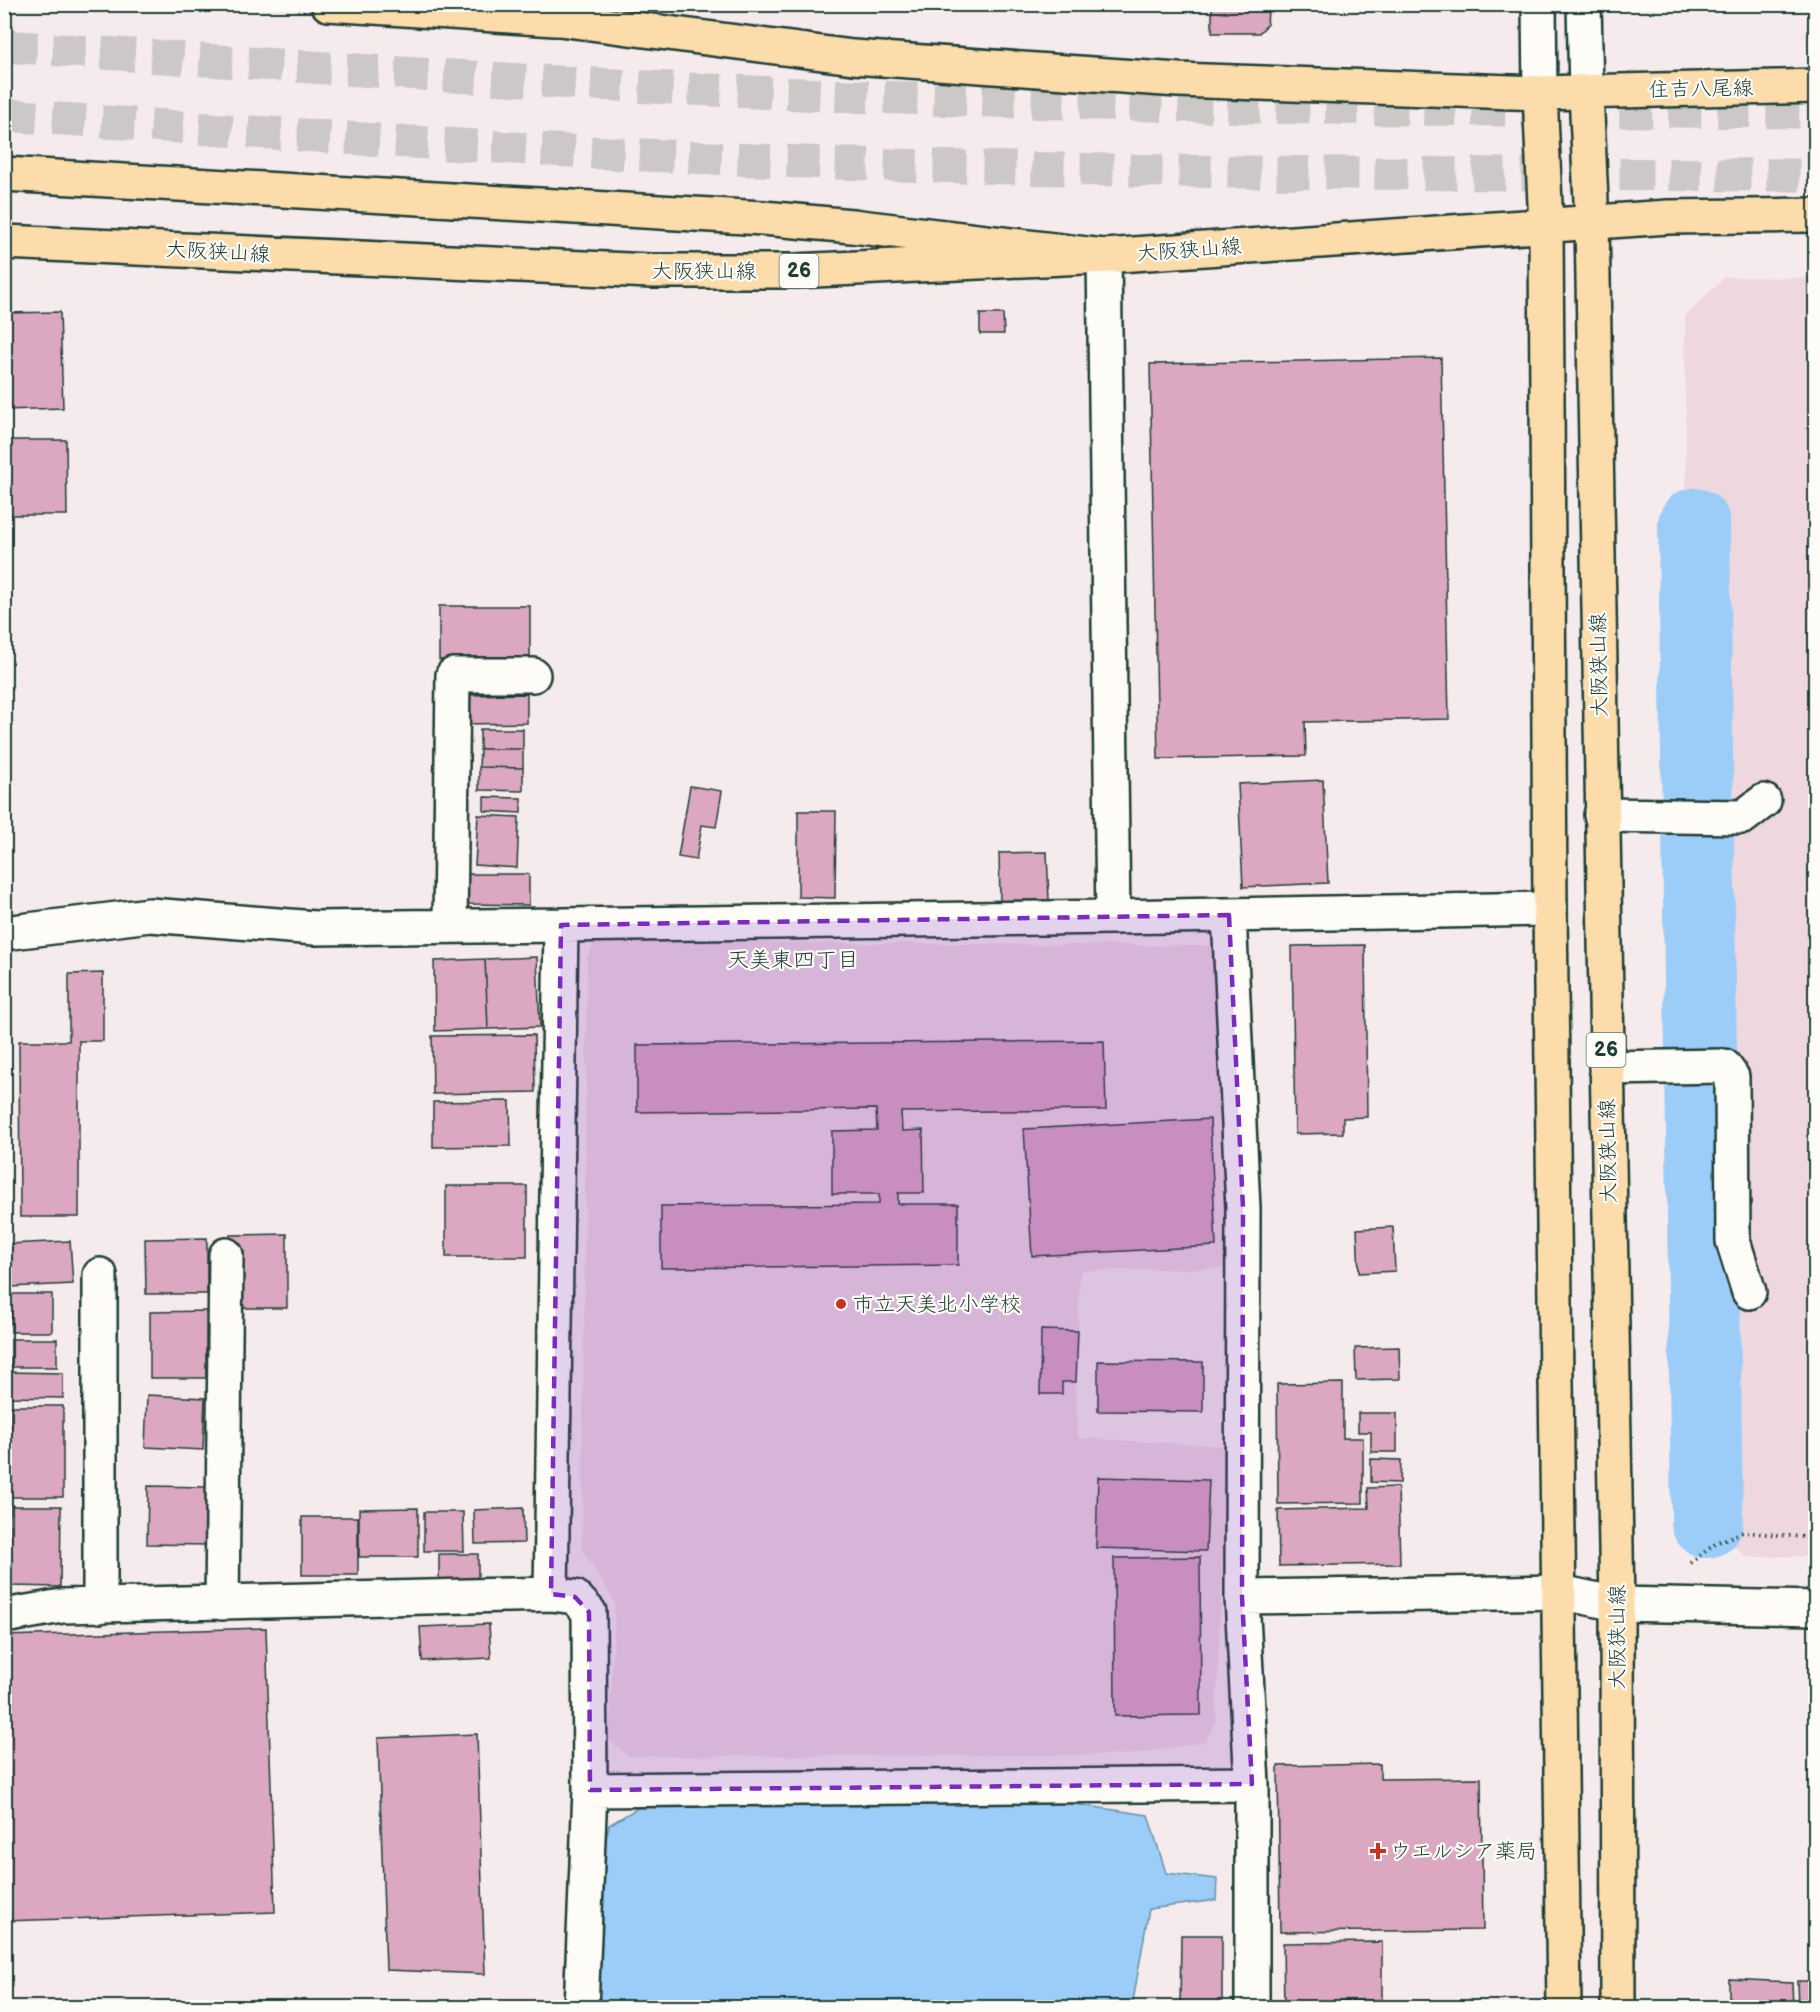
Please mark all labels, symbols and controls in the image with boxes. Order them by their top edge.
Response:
street label: 住吉八尾線 [1648,76,1754,102]
street label: 大阪狭山線 [1136,234,1242,266]
street label: 大阪狭山線 [165,237,271,267]
road number: 26 [780,254,818,288]
street label: 大阪狭山線 [652,259,757,284]
street label: 大阪狭山線 [1586,612,1612,718]
district label: 天美東四丁目 [727,947,859,974]
road number: 26 [1586,1033,1626,1067]
street label: 大阪狭山線 [1595,1098,1621,1204]
place label: 市立天美北小学校 [853,1292,1021,1317]
marker: 市立天美北小学校 [834,1297,848,1311]
street label: 大阪狭山線 [1605,1585,1630,1690]
place label: ウエルシア薬局 [1390,1839,1537,1864]
marker: ウエルシア薬局 [1371,1844,1385,1858]

